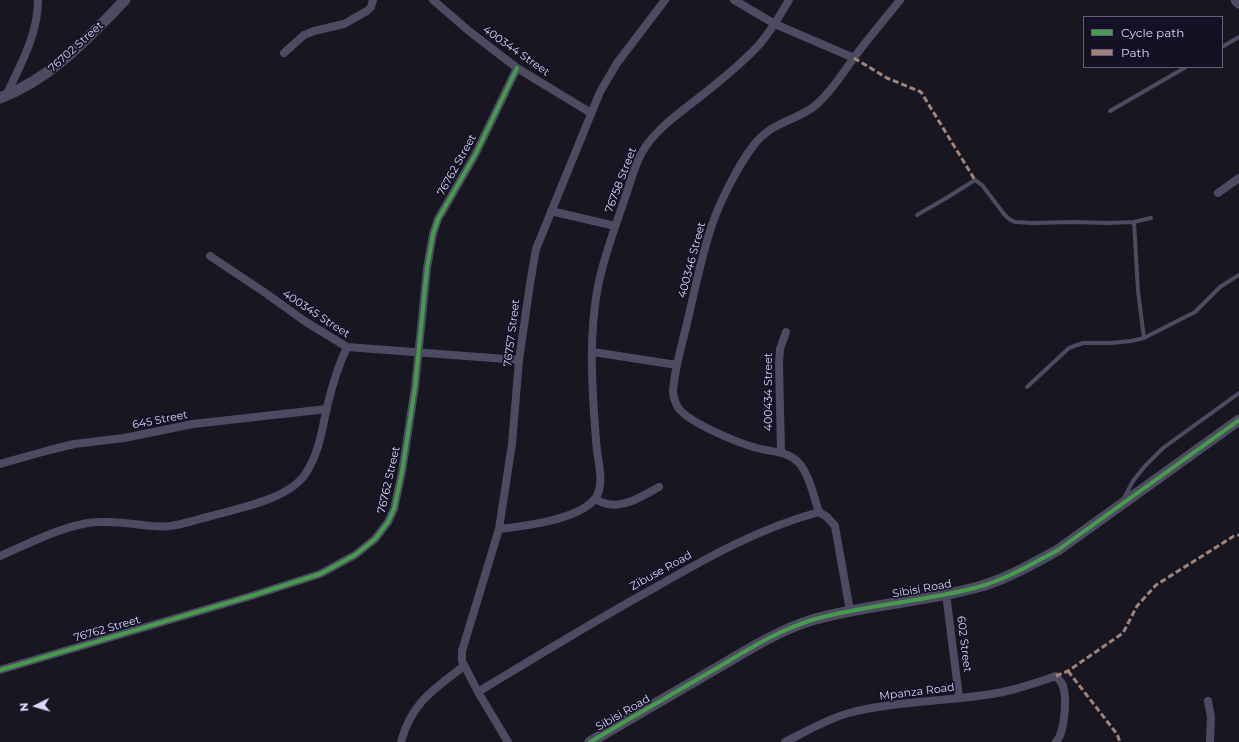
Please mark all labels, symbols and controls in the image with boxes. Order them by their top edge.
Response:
legend [1083,16,1223,68]
street label: 76702 Street [46,19,106,75]
street label: 400344 Street [480,23,552,79]
text: Cycle path [1121,25,1184,40]
text: Path [1121,45,1150,60]
street label: 76762 Street [435,132,479,198]
street label: 76758 Street [603,146,639,214]
street label: 400346 Street [676,221,708,299]
street label: 400345 Street [280,287,352,341]
street label: 76757 Street [501,299,523,367]
street label: 400434 Street [762,353,776,431]
street label: 645 Street [131,408,189,432]
street label: 76762 Street [375,445,403,515]
street label: Zibuse Road [628,549,694,593]
street label: Sibisi Road [891,577,953,601]
street label: 76762 Street [72,613,142,645]
street label: 602 Street [954,615,974,673]
street label: Mpanza Road [879,681,955,703]
north arrow [16,686,56,726]
street label: Sibisi Road [594,692,652,734]
text: N [17,702,31,712]

